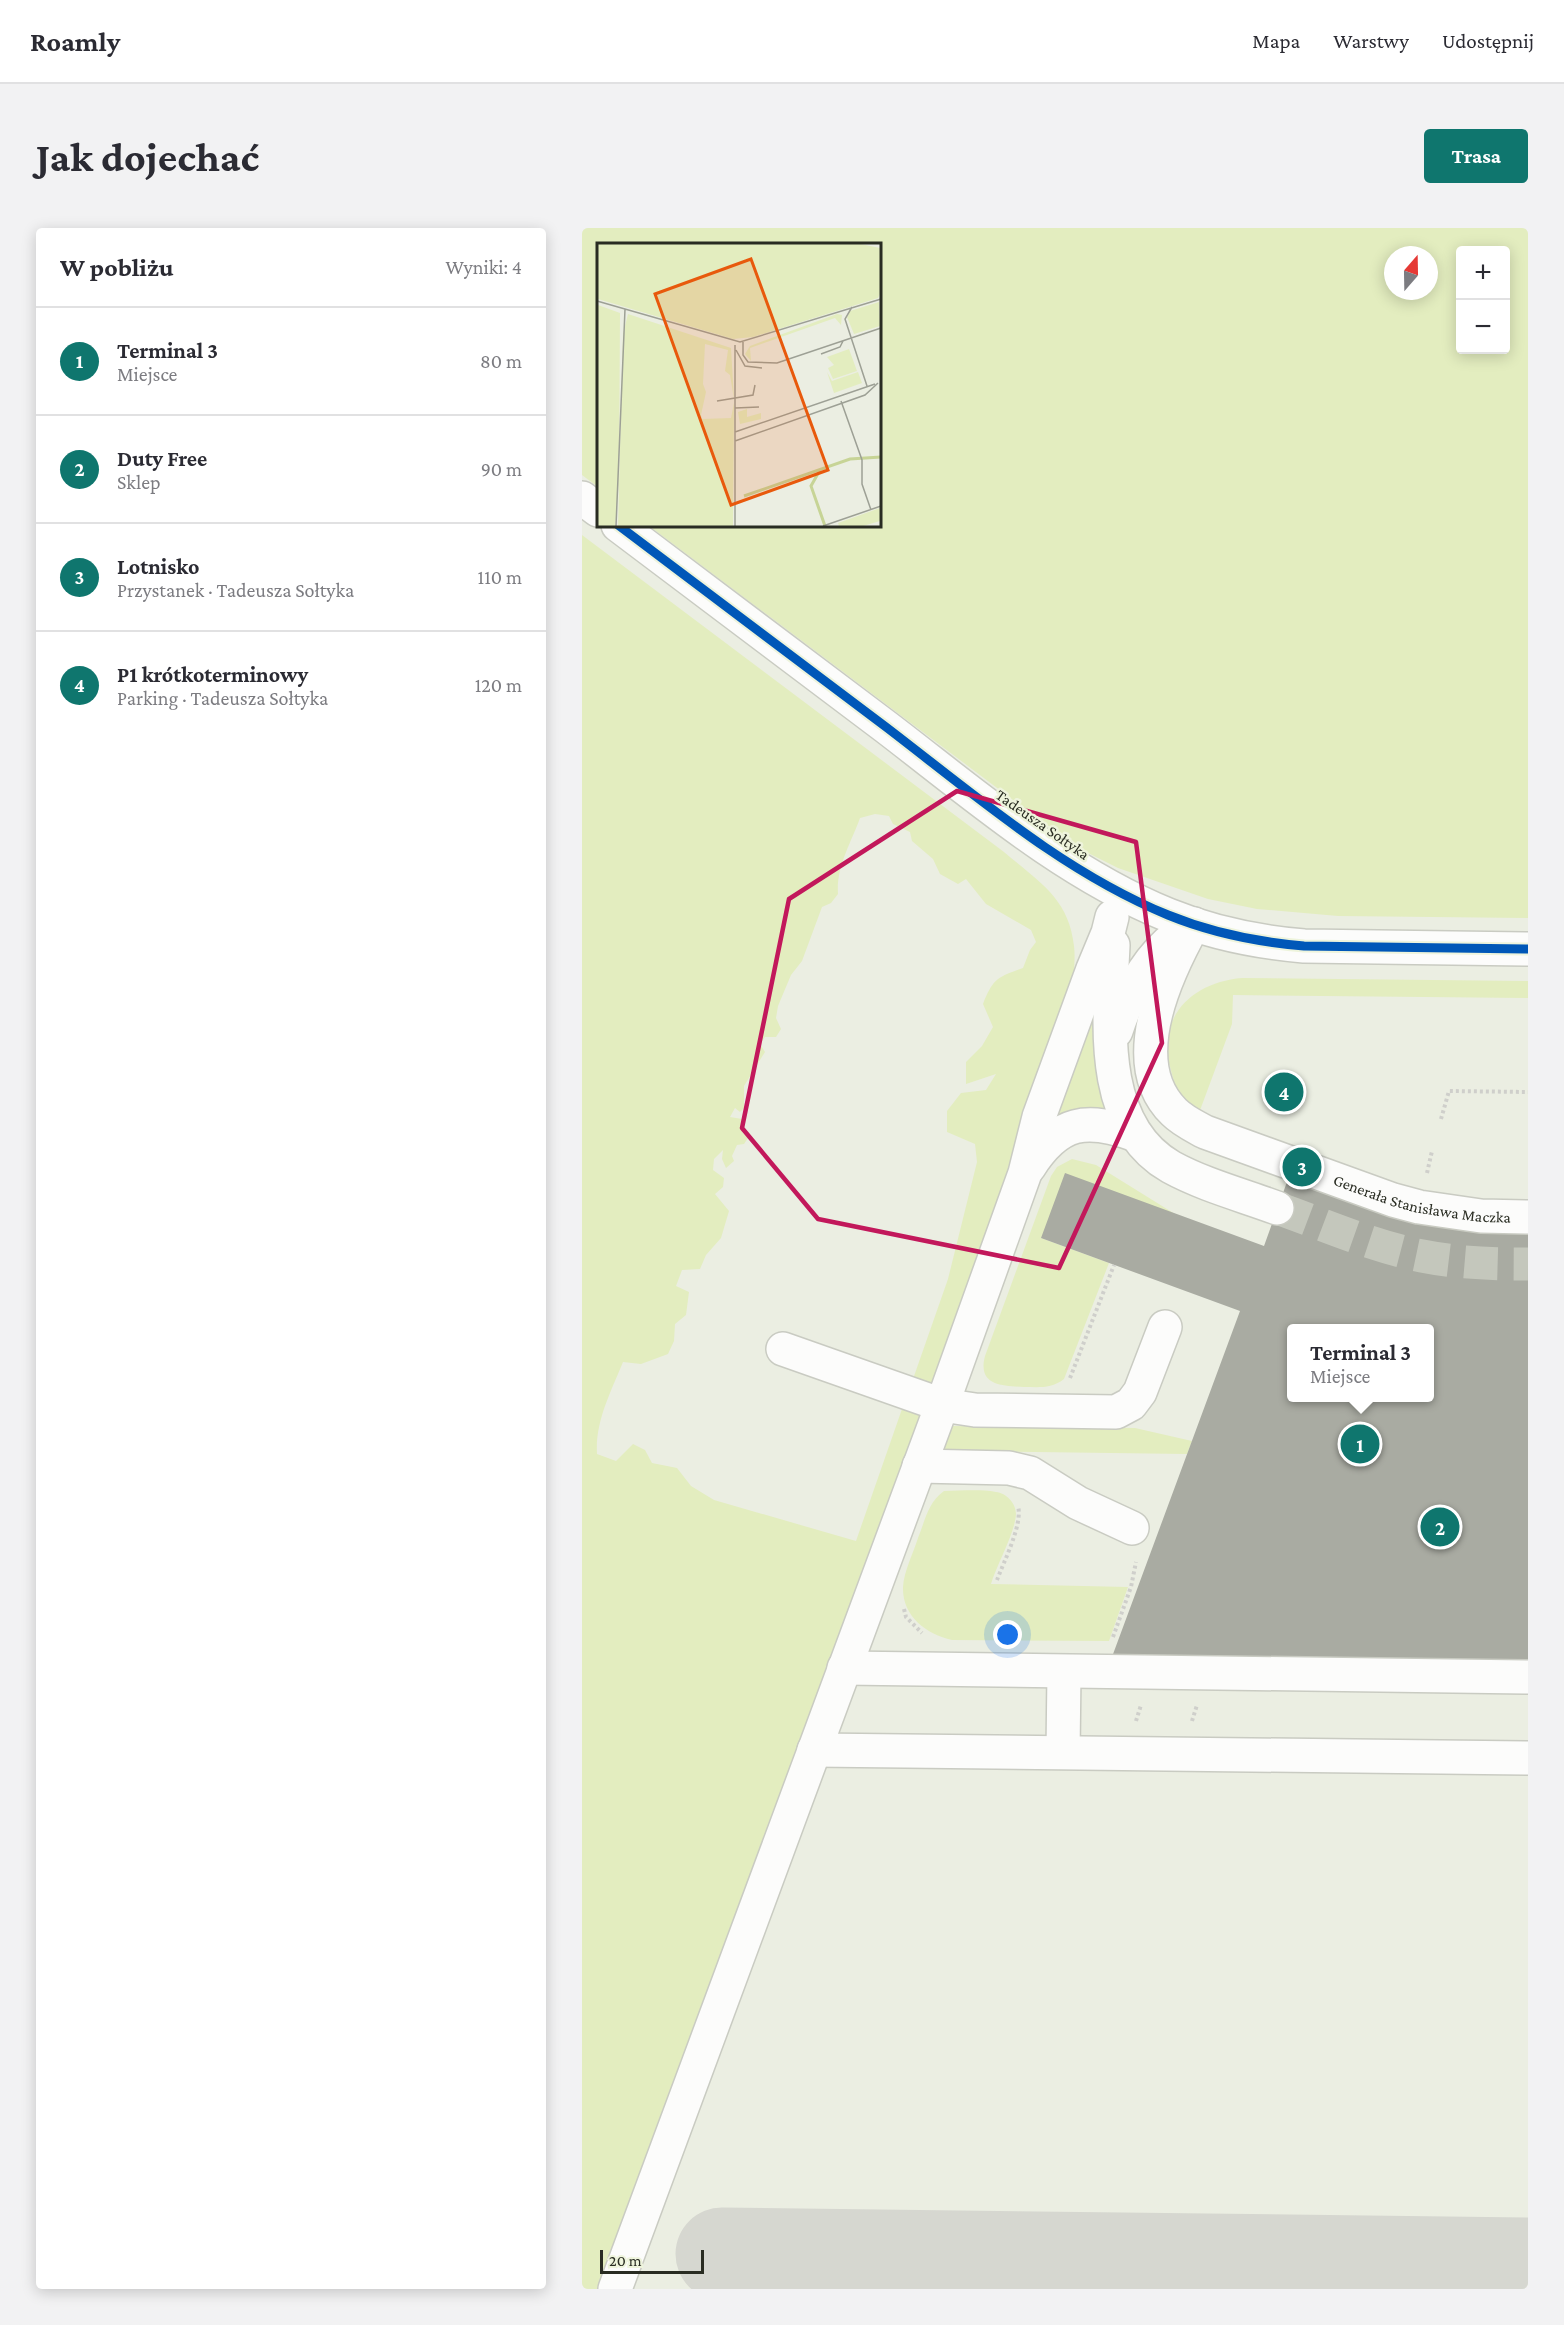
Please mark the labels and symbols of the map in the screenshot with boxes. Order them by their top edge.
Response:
inset map [597,243,880,526]
north arrow [1384,246,1438,300]
street label: Tadeusza Sołtyka [992,786,1093,864]
pin: 4 [1264,1070,1304,1114]
pin: 3 [1282,1144,1322,1190]
street label: Generała Stanisława Maczka [1331,1171,1512,1226]
pin: 1 [1340,1422,1380,1466]
pin: 2 [1420,1504,1460,1550]
your location [993,1620,1022,1649]
scale bar [600,2247,704,2274]

